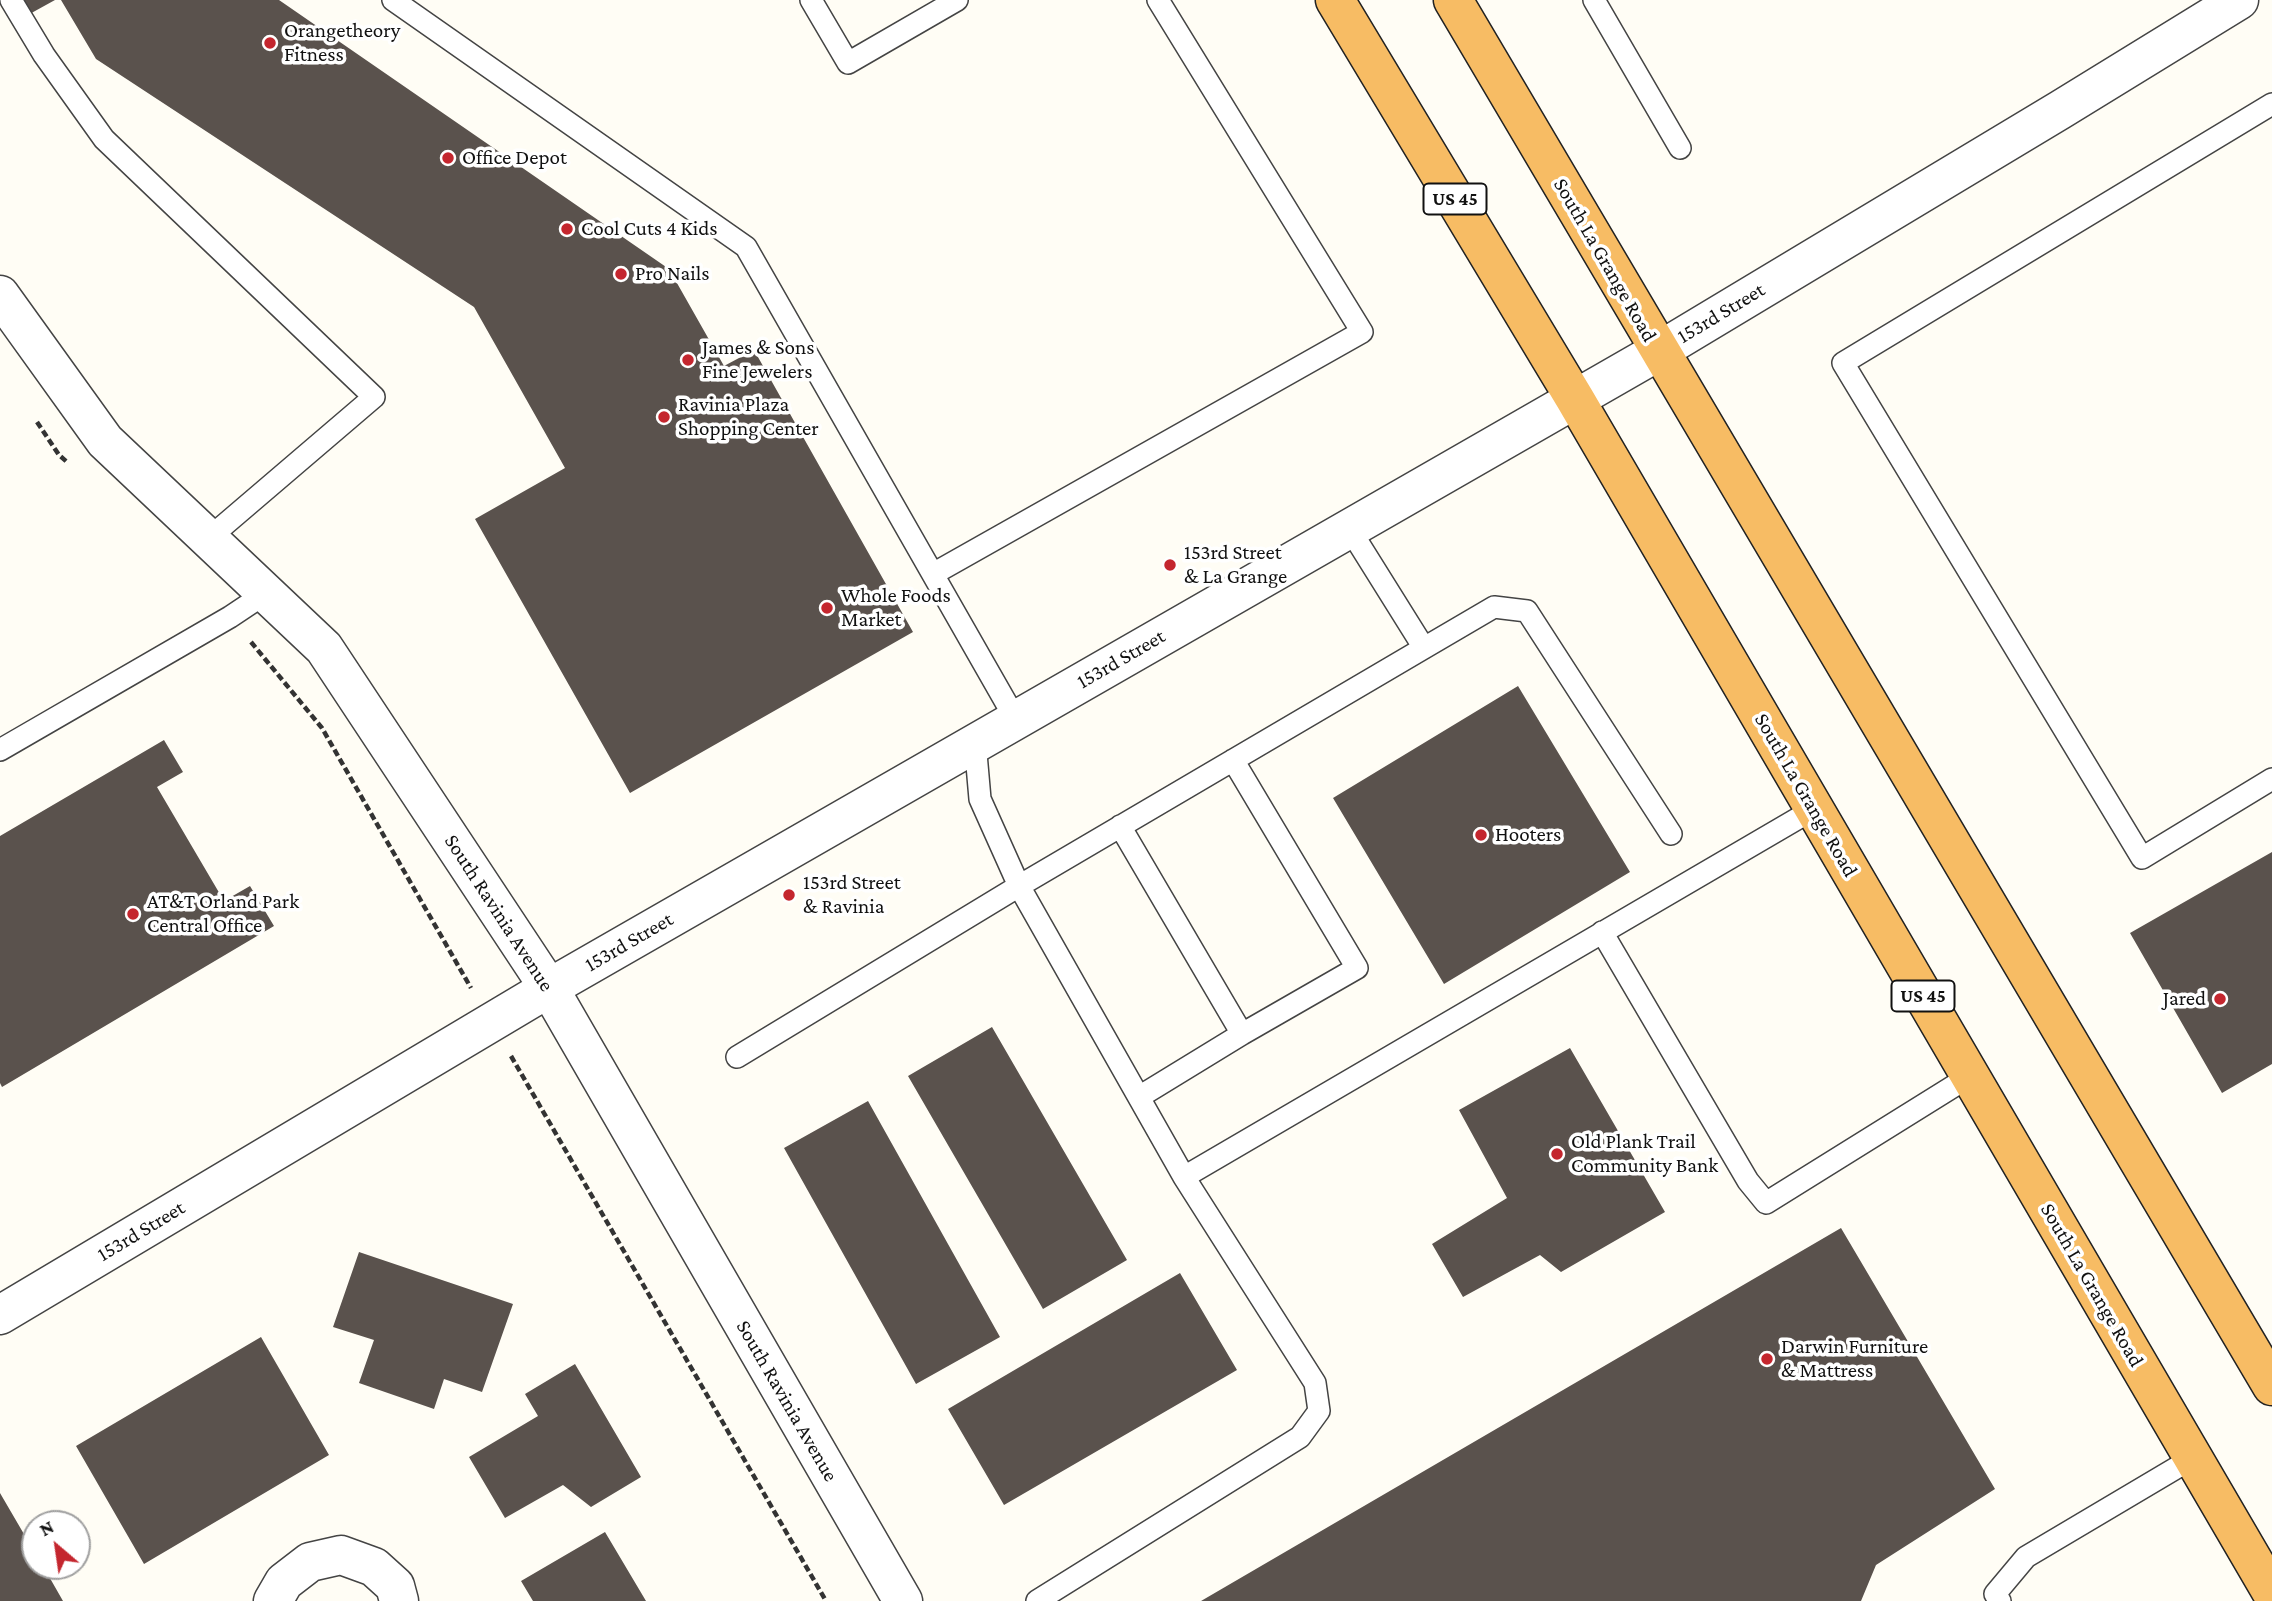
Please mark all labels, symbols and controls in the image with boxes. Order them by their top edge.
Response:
place label: Orangetheory Fitness [284,18,400,68]
marker: Orangetheory Fitness [262,35,278,51]
place label: Office Depot [462,145,567,171]
marker: Office Depot [440,150,456,166]
street label: South La Grange Road [1548,174,1662,346]
road number: US 45 [1424,183,1486,214]
place label: Cool Cuts 4 Kids [581,216,717,242]
marker: Cool Cuts 4 Kids [559,221,575,237]
place label: Pro Nails [635,261,710,287]
marker: Pro Nails [613,266,629,282]
street label: 153rd Street [1673,277,1769,349]
place label: James & Sons Fine Jewelers [702,335,815,385]
marker: James & Sons Fine Jewelers [680,352,696,368]
place label: Ravinia Plaza Shopping Center [678,392,819,442]
marker: Ravinia Plaza Shopping Center [656,409,672,425]
place label: 153rd Street & La Grange [1184,540,1287,590]
marker: 153rd Street & La Grange [1162,557,1178,573]
place label: Whole Foods Market [841,583,951,633]
marker: Whole Foods Market [819,600,835,616]
street label: 153rd Street [1072,624,1170,694]
street label: South La Grange Road [1749,709,1863,881]
place label: Hooters [1495,822,1561,848]
marker: Hooters [1473,827,1489,843]
street label: South Ravinia Avenue [439,830,559,996]
place label: 153rd Street & Ravinia [803,870,901,920]
marker: 153rd Street & Ravinia [781,887,797,903]
place label: AT&T Orland Park Central Office [147,889,299,939]
marker: AT&T Orland Park Central Office [125,906,141,922]
street label: 153rd Street [580,907,678,977]
road number: US 45 [1892,980,1954,1012]
place label: Jared [2163,986,2206,1012]
marker: Jared [2212,991,2228,1007]
place label: Old Plank Trail Community Bank [1571,1129,1718,1179]
marker: Old Plank Trail Community Bank [1549,1146,1565,1162]
street label: 153rd Street [93,1195,189,1267]
street label: South La Grange Road [2035,1199,2149,1371]
street label: South Ravinia Avenue [731,1316,843,1486]
place label: Darwin Furniture & Mattress [1781,1334,1928,1384]
marker: Darwin Furniture & Mattress [1759,1351,1775,1367]
north arrow [21,1510,91,1580]
text: N [36,1516,57,1540]

